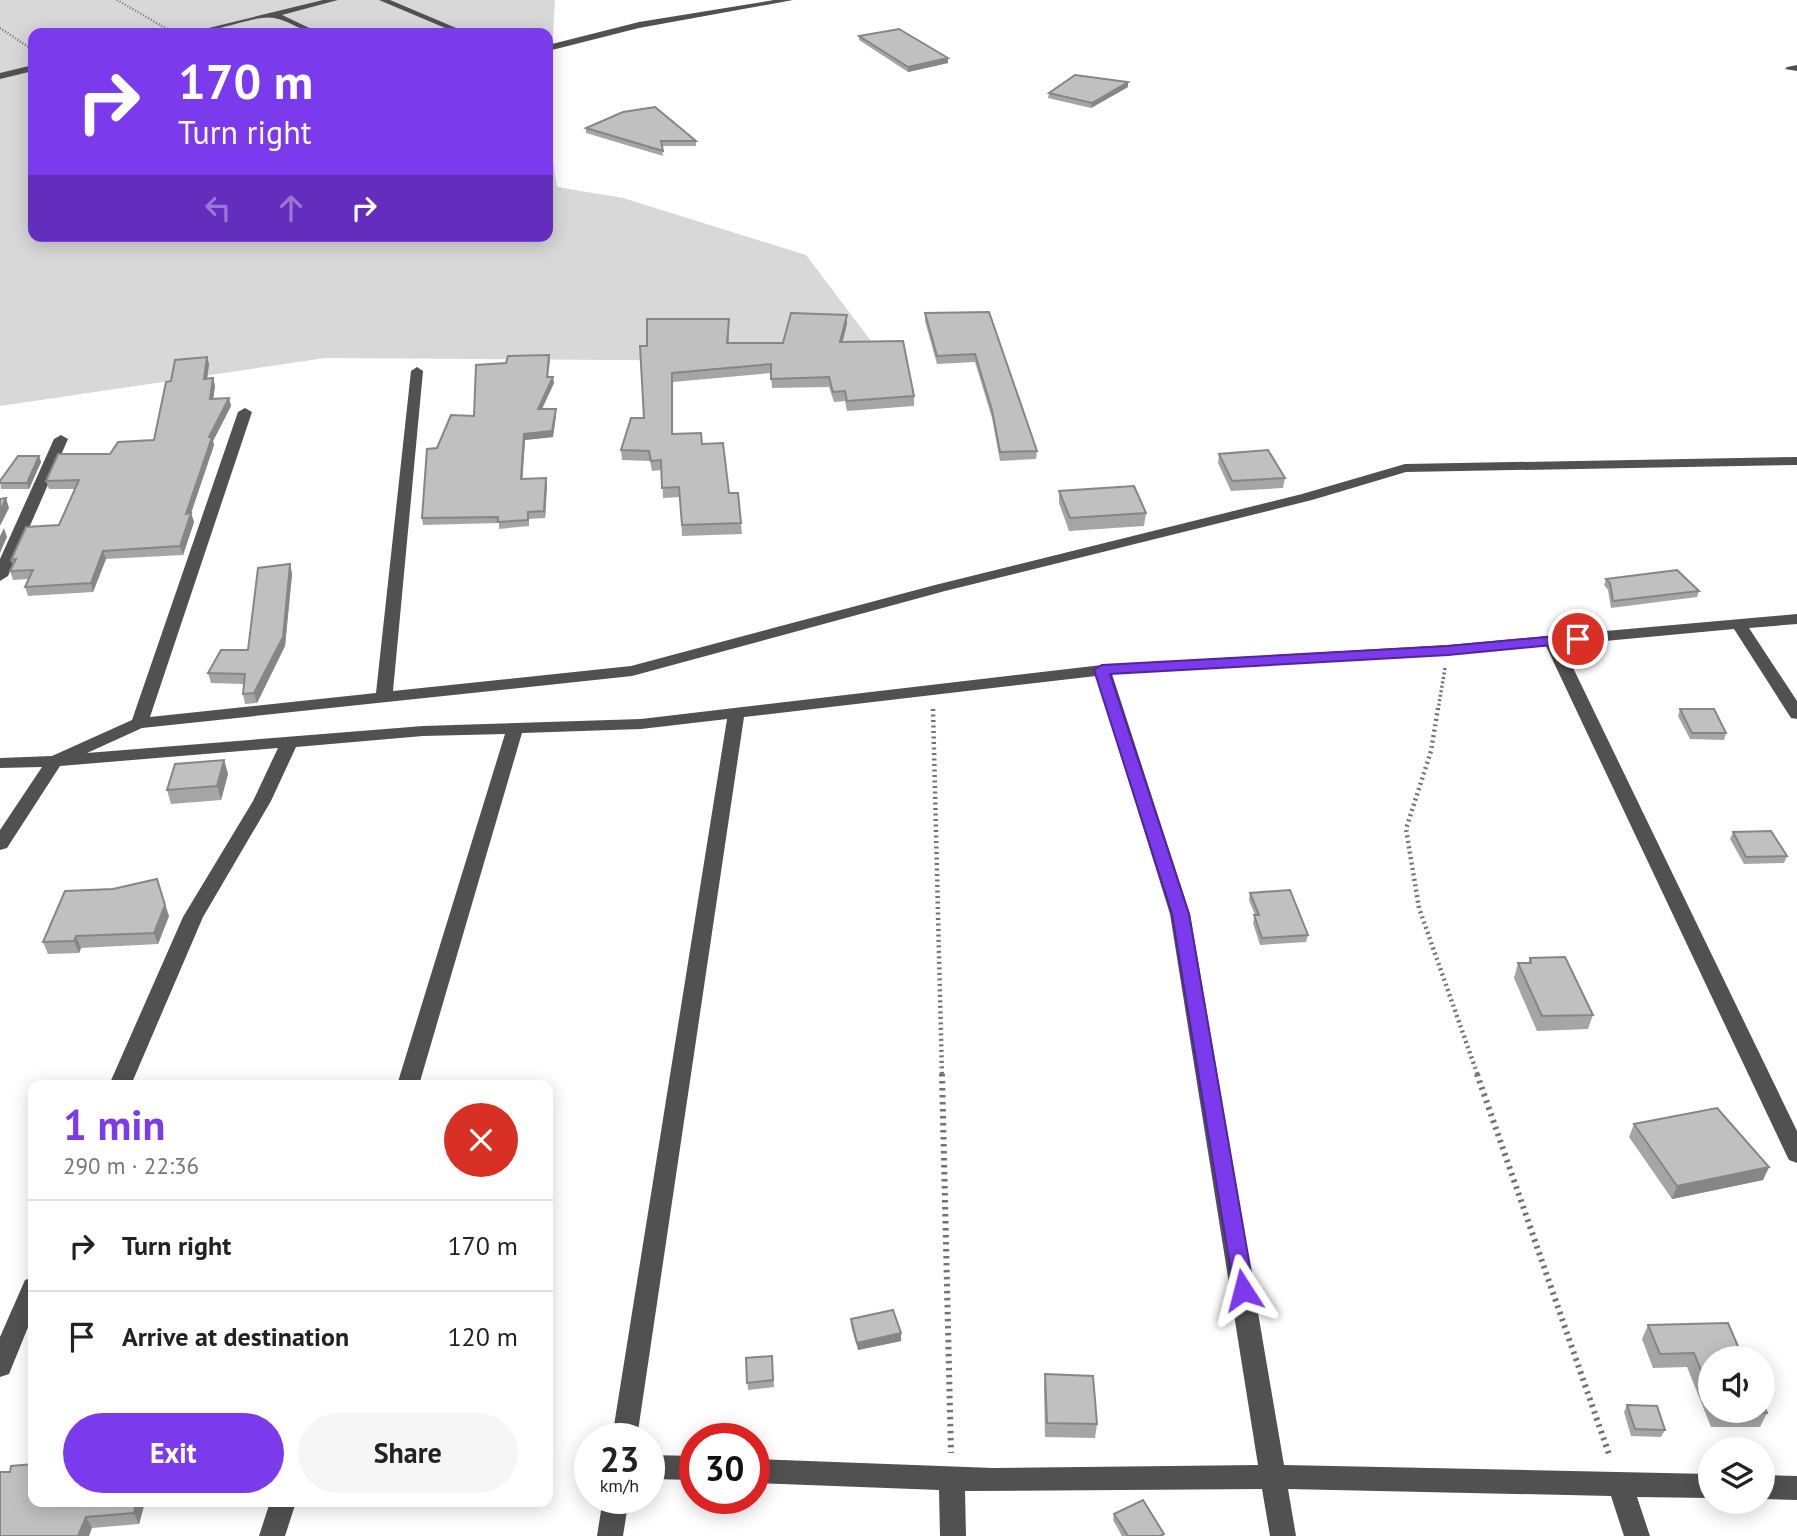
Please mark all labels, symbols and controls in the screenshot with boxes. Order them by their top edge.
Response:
text: 170 m [178,49,313,113]
icon: right [63,56,154,147]
text: Turn right [178,111,312,153]
icon: left [199,189,237,227]
icon: ahead [272,189,310,227]
icon: right [345,189,383,227]
pin [1548,609,1608,669]
icon: arrive [1559,620,1597,658]
text: 1 min [63,1097,165,1152]
button: close [444,1103,518,1177]
text: 290 m · 22:36 [63,1151,199,1180]
icon: right [63,1227,101,1265]
text: Turn right [122,1229,231,1262]
text: 170 m [447,1229,518,1262]
position arrow [1206,1253,1280,1327]
icon: arrive [63,1318,101,1356]
text: Arrive at destination [122,1320,349,1353]
text: 120 m [447,1320,518,1353]
map controls [1698,1346,1775,1514]
button: sound [1698,1346,1775,1423]
button: Exit [63,1413,284,1493]
button: Share [298,1413,518,1493]
speed limit sign: 30 [679,1423,770,1514]
text: 23 [600,1436,639,1482]
button: layers [1698,1437,1775,1514]
text: km/h [600,1474,639,1497]

